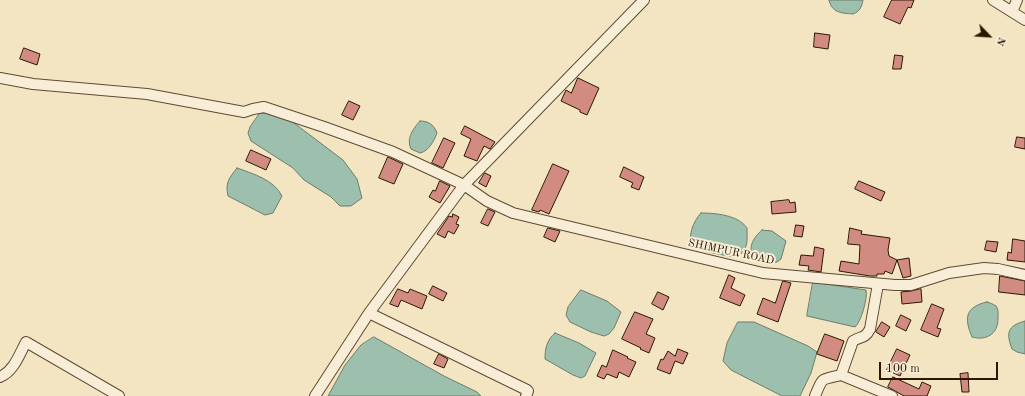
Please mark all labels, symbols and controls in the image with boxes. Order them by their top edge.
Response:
north arrow [969,16,1009,56]
text: N [994,35,1007,47]
street label: SHIMPUR ROAD [687,236,775,268]
scale bar [881,354,1000,380]
text: 100 m [886,363,920,375]

